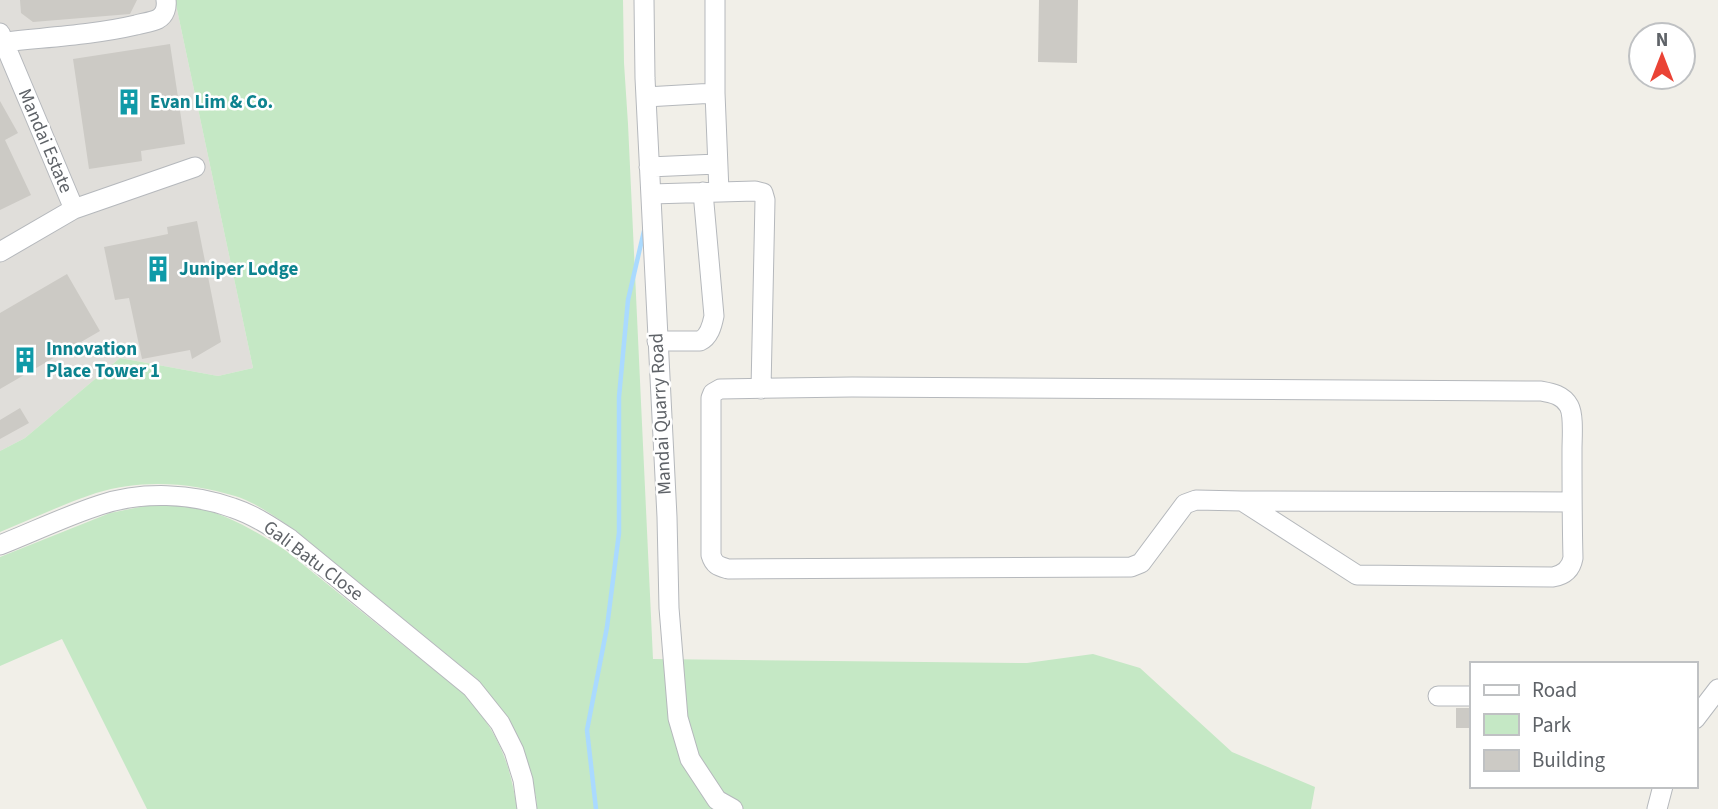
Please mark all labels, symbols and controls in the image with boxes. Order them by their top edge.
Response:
north arrow [1627,21,1697,91]
text: N [1656,27,1668,54]
street label: Mandai Estate [11,85,79,197]
building icon: Evan Lim & Co. [114,87,144,117]
place label: Evan Lim & Co. [150,89,273,116]
building icon: Juniper Lodge [143,254,173,284]
place label: Juniper Lodge [179,256,298,283]
street label: Mandai Quarry Road [643,332,679,496]
place label: Innovation Place Tower 1 [46,336,160,385]
building icon: Innovation Place Tower 1 [10,345,40,375]
street label: Gali Batu Close [257,514,369,608]
legend [1470,662,1697,788]
text: Road [1532,675,1577,705]
text: Park [1532,710,1572,740]
text: Building [1532,745,1606,775]

